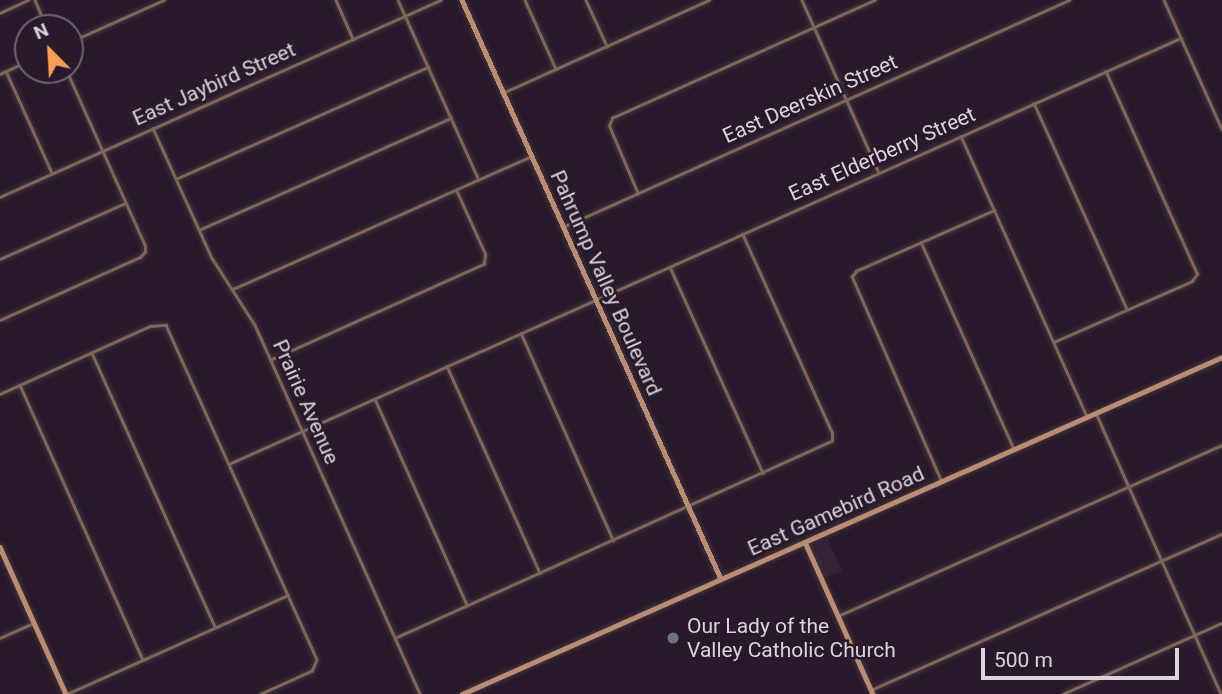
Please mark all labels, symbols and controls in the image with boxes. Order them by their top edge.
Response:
north arrow [14,14,84,84]
text: N [30,18,52,44]
street label: East Jaybird Street [129,37,299,131]
street label: East Deerskin Street [719,49,901,149]
street label: East Elderberry Street [785,102,979,206]
street label: Pahrump Valley Boulevard [545,166,667,400]
street label: Prairie Avenue [267,336,345,468]
street label: East Gamebird Road [744,461,928,561]
place label: Our Lady of the Valley Catholic Church [687,613,896,663]
marker: Our Lady of the Valley Catholic Church [665,630,681,646]
scale bar [984,634,1182,678]
text: 500 m [994,648,1053,672]

